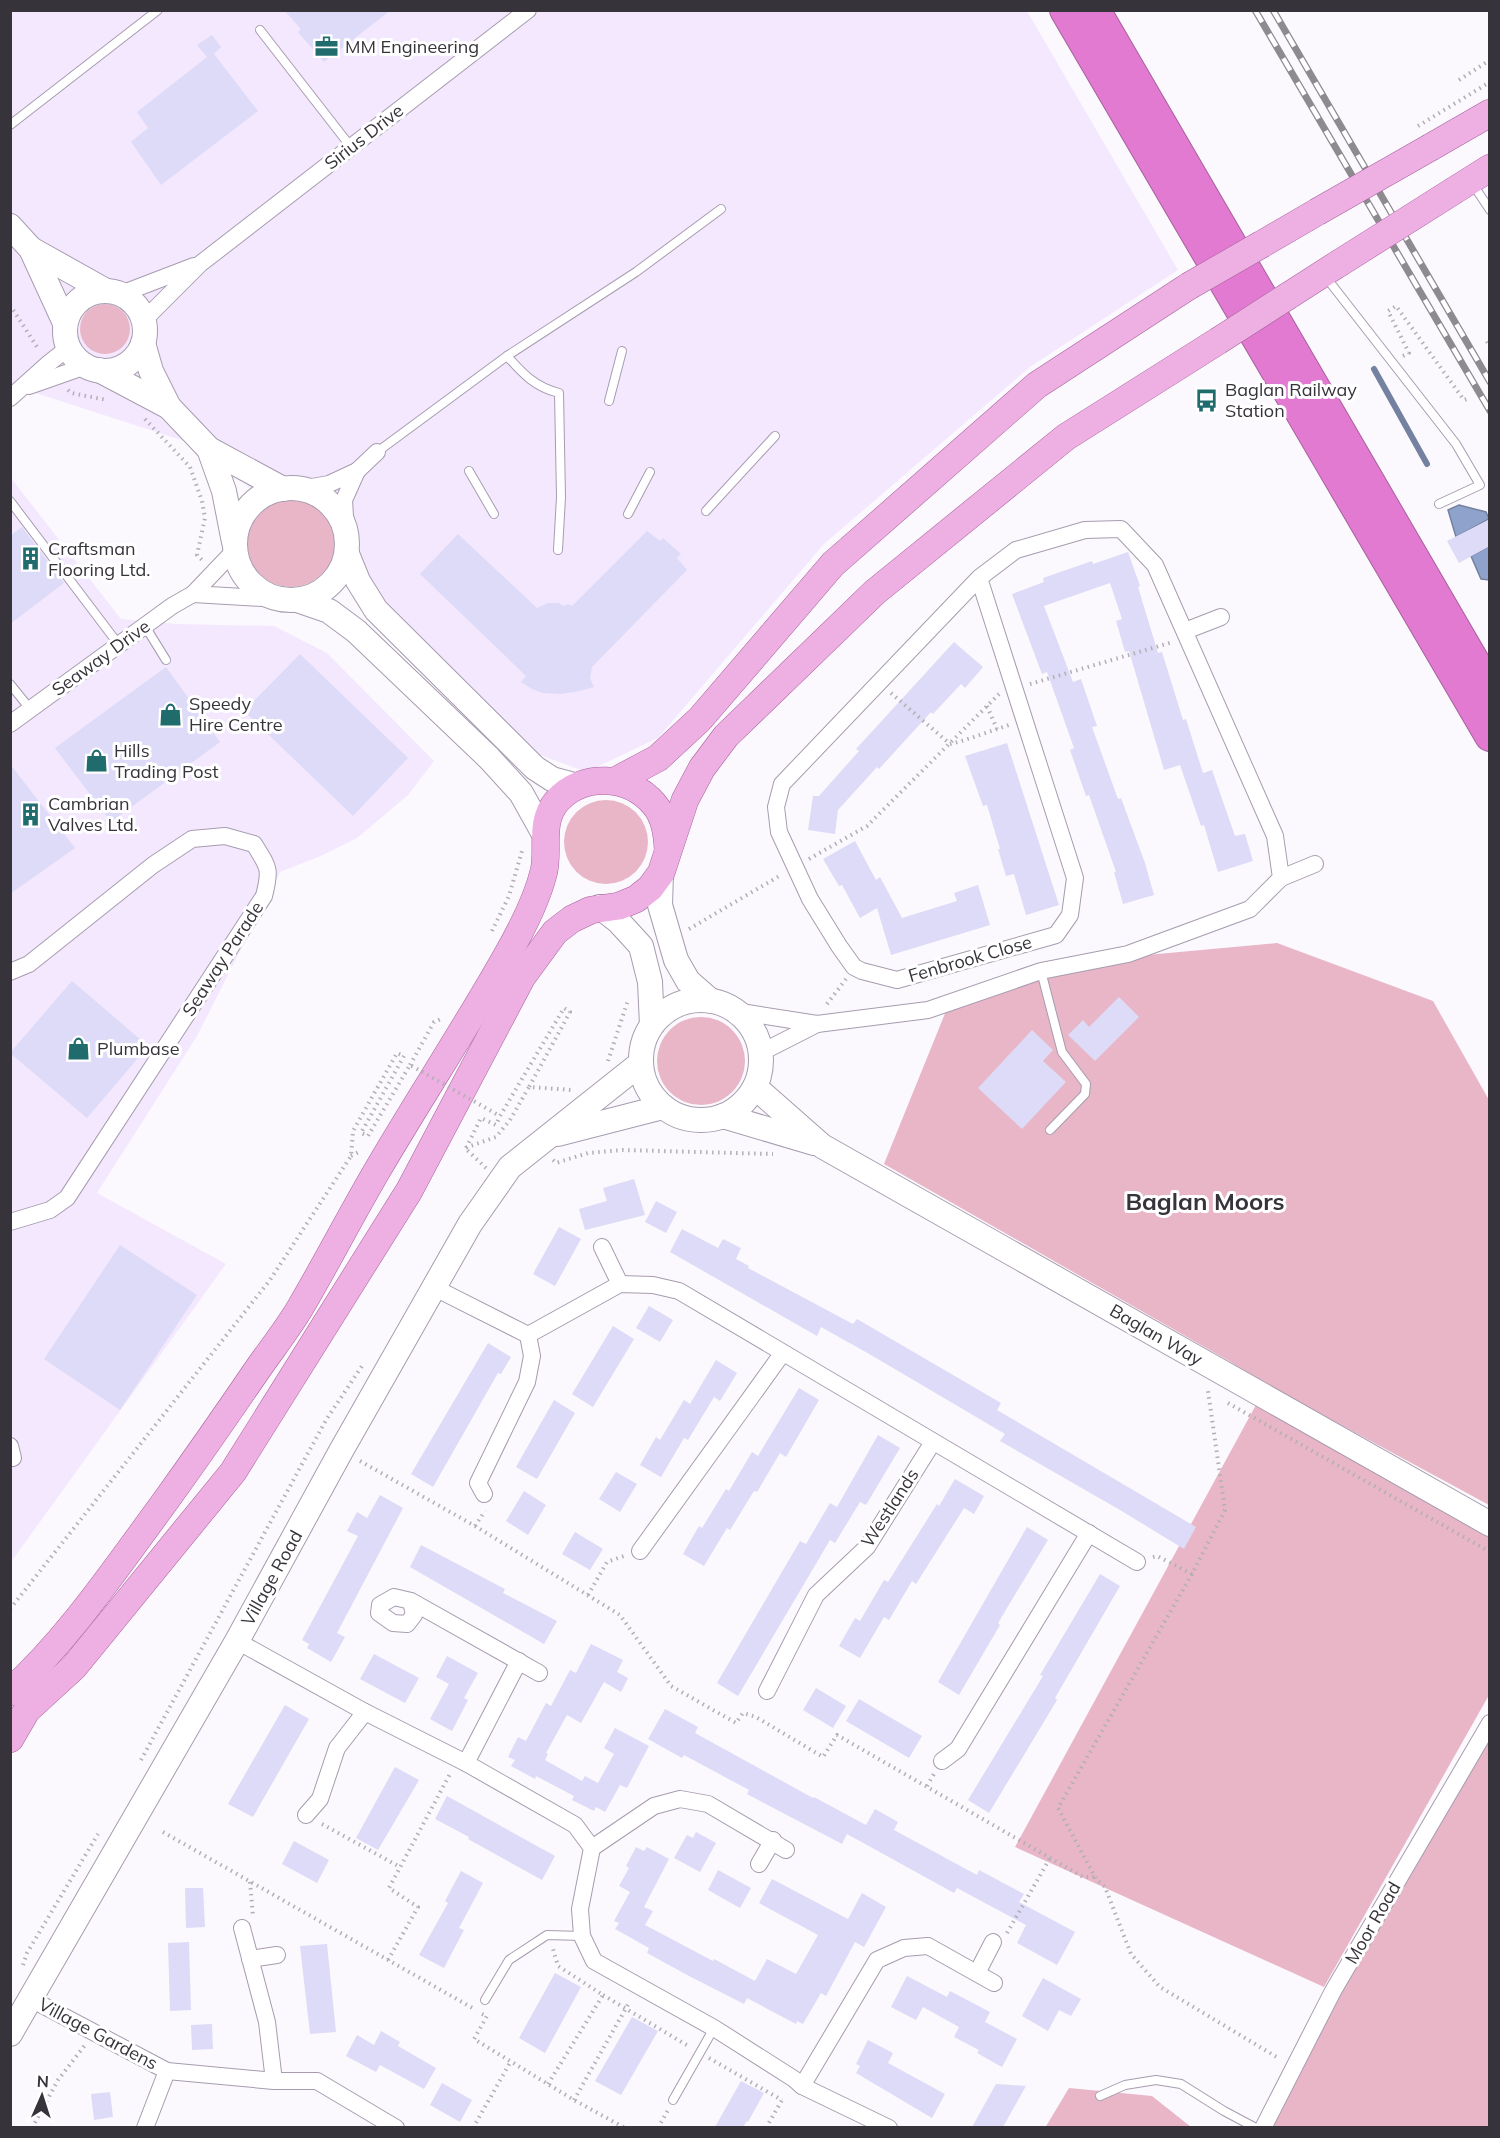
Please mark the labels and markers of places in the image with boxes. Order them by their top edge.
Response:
office icon: MM Engineering [314,34,340,60]
place label: MM Engineering [345,35,479,58]
place label: Baglan Railway Station [1225,378,1357,422]
bus stop icon: Baglan Railway Station [1194,387,1220,413]
place label: Craftsman Flooring Ltd. [48,537,150,581]
building icon: Craftsman Flooring Ltd. [17,546,43,572]
place label: Speedy Hire Centre [189,692,283,736]
shop icon: Speedy Hire Centre [158,701,184,727]
place label: Hills Trading Post [114,739,219,783]
shop icon: Hills Trading Post [83,748,109,774]
place label: Cambrian Valves Ltd. [48,792,138,836]
building icon: Cambrian Valves Ltd. [17,801,43,827]
shop icon: Plumbase [66,1036,92,1062]
place label: Plumbase [97,1037,180,1060]

